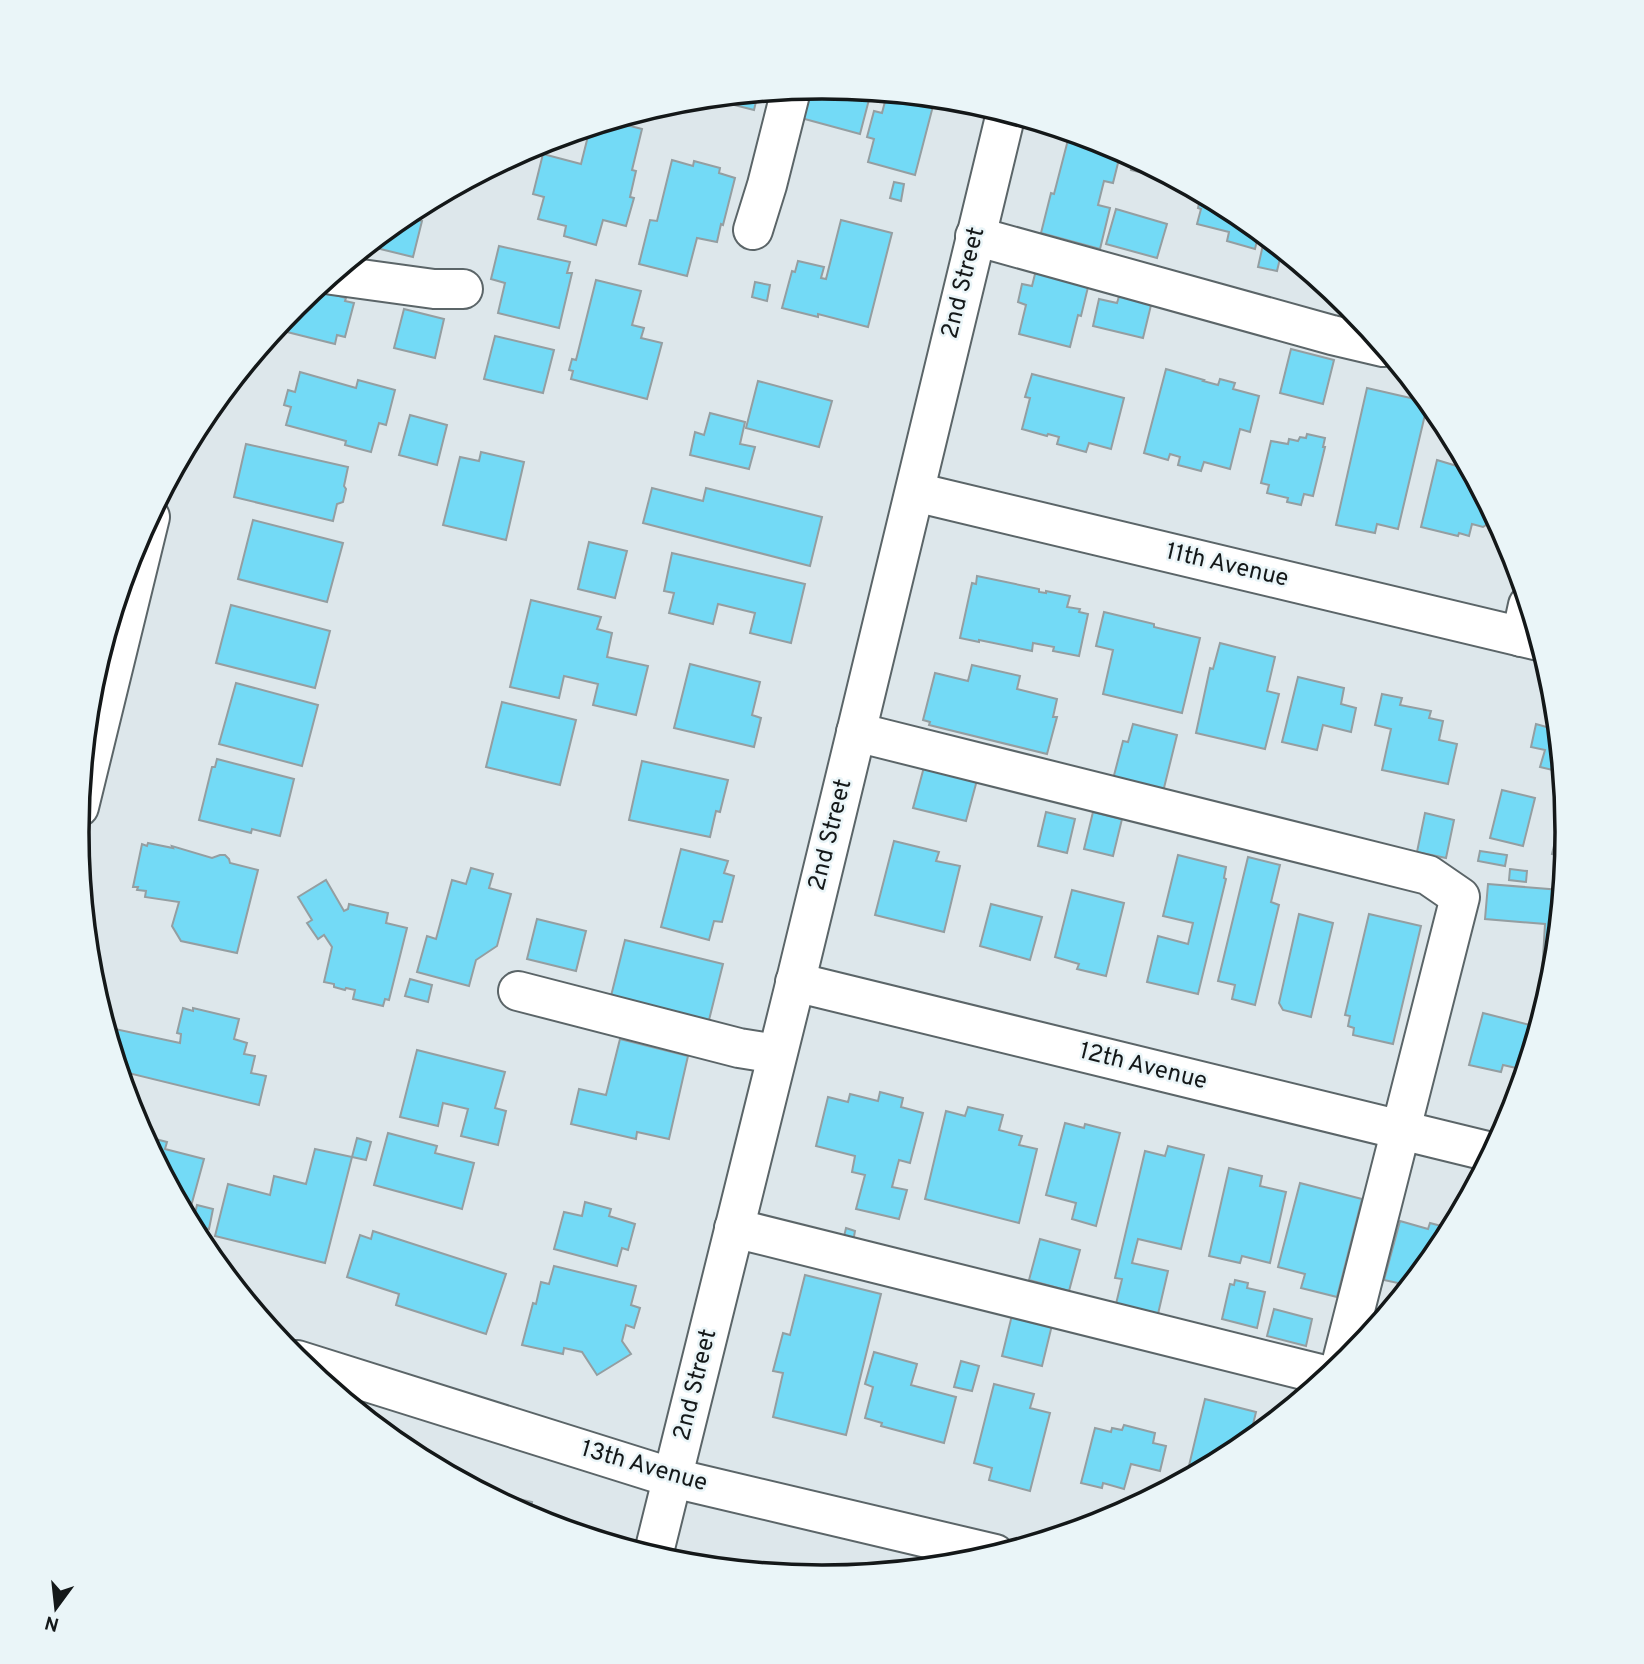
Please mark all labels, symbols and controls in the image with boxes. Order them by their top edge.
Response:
street label: 2nd Street [936,224,992,342]
street label: 11th Avenue [1163,537,1291,595]
street label: 2nd Street [803,776,859,894]
street label: 12th Avenue [1076,1037,1210,1097]
street label: 2nd Street [668,1326,724,1444]
street label: 13th Avenue [577,1435,711,1499]
north arrow [21,1573,91,1643]
text: N [42,1609,62,1636]

